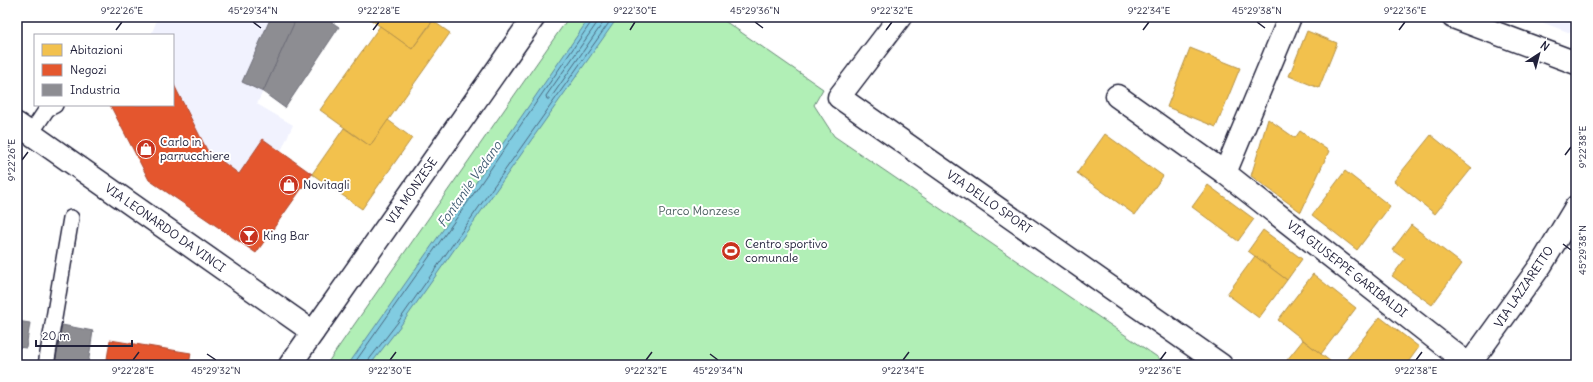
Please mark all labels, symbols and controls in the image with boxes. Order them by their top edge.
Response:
text: 9°22'26"E [101,4,143,17]
text: 45°29'34"N [228,4,278,17]
text: 9°22'28"E [358,4,400,17]
text: 9°22'30"E [613,4,657,17]
text: 45°29'36"N [730,4,780,17]
text: 9°22'32"E [871,4,913,17]
text: 9°22'34"E [1128,4,1170,17]
text: 45°29'38"N [1232,4,1282,17]
text: 9°22'36"E [1384,4,1426,17]
legend [34,34,174,106]
north arrow [1519,34,1559,74]
text: N [1538,38,1552,54]
text: Abitazioni [70,42,123,57]
text: Negozi [70,62,106,77]
text: Industria [70,82,120,97]
text: 9°22'38"E [1576,126,1589,168]
place label: Carlo in parrucchiere [160,134,230,163]
water label: Fontanile Vedano [433,137,506,231]
shop icon: Carlo in parrucchiere [135,138,157,160]
text: 9°22'26"E [5,139,18,181]
street label: VIA MONZESE [383,154,440,227]
street label: VIA DELLO SPORT [944,167,1035,237]
shop icon: Novitagli [278,174,300,196]
place label: Novitagli [303,177,349,192]
street label: VIA LEONARDO DA VINCI [102,180,228,275]
park label: Parco Monzese [658,203,740,218]
street label: VIA GIUSEPPE GARIBALDI [1284,217,1410,320]
bar icon: King Bar [238,225,260,247]
text: 45°29'38"N [1576,225,1589,275]
place label: King Bar [263,228,309,243]
place label: Centro sportivo comunale [745,236,828,265]
sports icon: Centro sportivo comunale [720,240,742,262]
street label: VIA LAZZARETTO [1491,243,1556,330]
scale bar [36,322,132,348]
text: 20 m [42,328,70,343]
text: 9°22'28"E [112,364,154,377]
text: 45°29'32"N [191,364,241,377]
text: 9°22'30"E [368,364,412,377]
text: 9°22'32"E [625,364,667,377]
text: 45°29'34"N [693,364,743,377]
text: 9°22'34"E [882,364,924,377]
text: 9°22'36"E [1139,364,1181,377]
text: 9°22'38"E [1395,364,1437,377]

